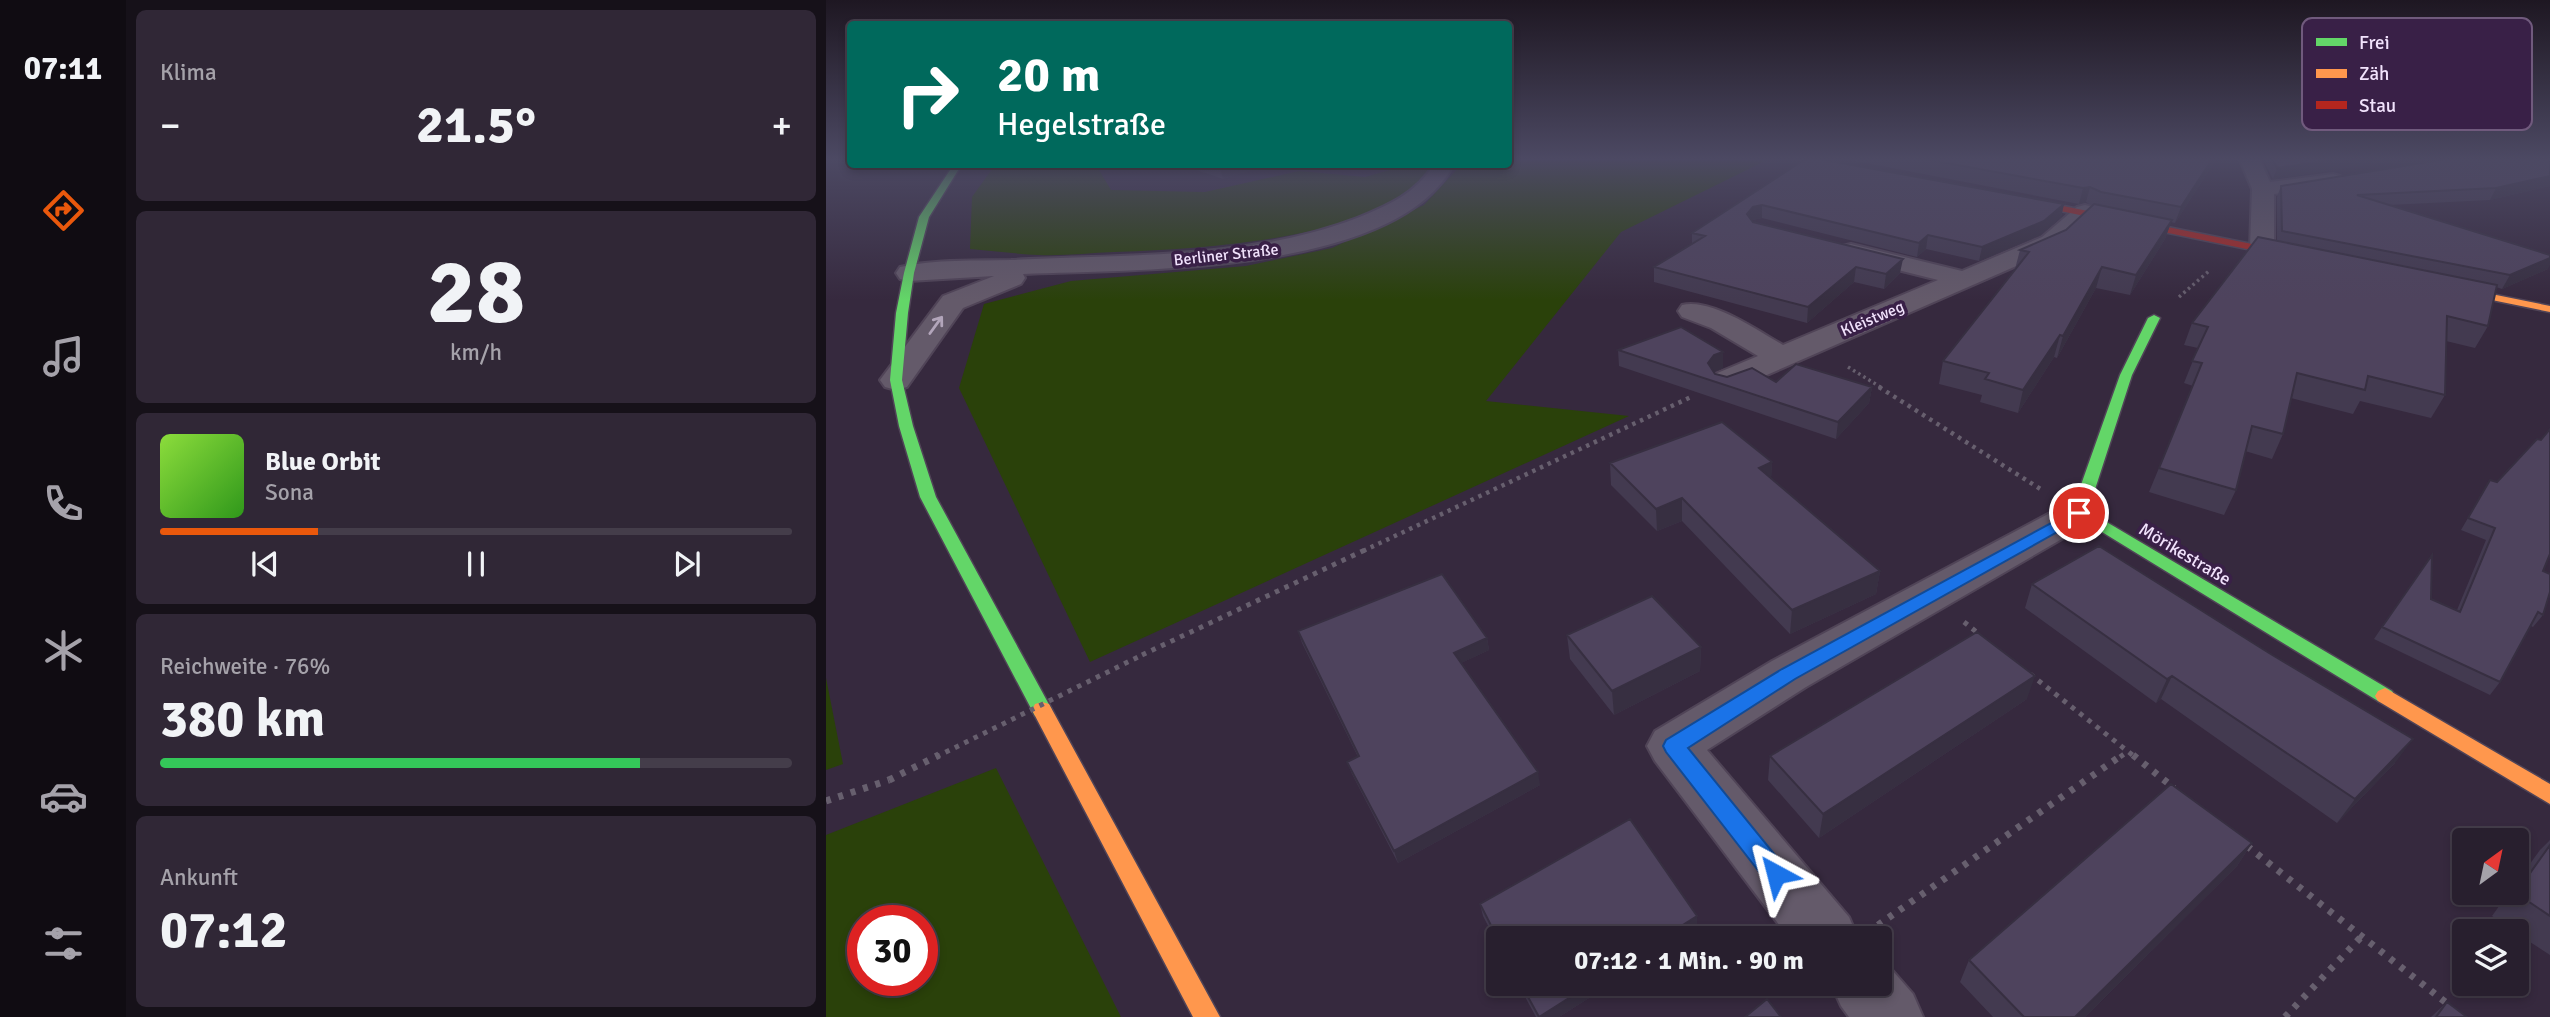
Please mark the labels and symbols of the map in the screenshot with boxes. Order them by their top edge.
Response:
legend [2302,18,2532,130]
text: Frei [2359,31,2390,55]
text: Zäh [2359,62,2389,86]
text: Stau [2359,94,2396,118]
street label: Berliner Straße [1173,240,1279,270]
street label: Kleistweg [1838,297,1907,341]
one-way arrow [929,316,944,335]
pin [2049,483,2109,543]
street label: Mörikestraße [2135,518,2235,590]
north arrow [2452,828,2529,905]
position arrow [1739,837,1813,911]
speed limit sign: 30 [847,905,938,996]

